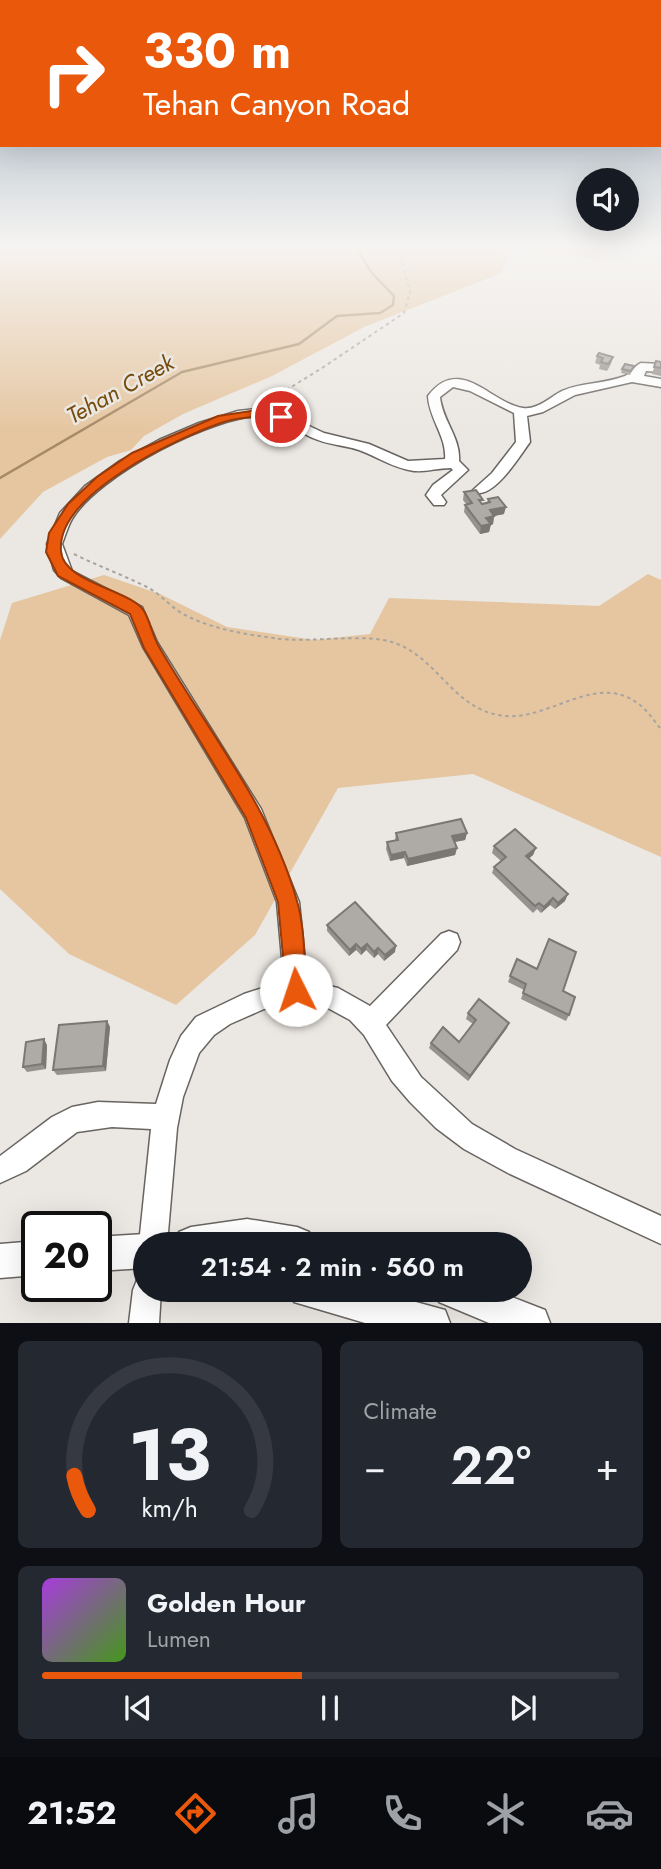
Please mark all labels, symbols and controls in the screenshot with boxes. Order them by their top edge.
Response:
text: 330 m [143,16,291,86]
icon: right [28,28,119,119]
text: Tehan Canyon Road [143,81,410,127]
map controls [576,168,639,231]
button: sound [576,168,639,231]
water label: Tehan Creek [60,345,181,432]
pin [251,387,311,447]
icon: arrive [262,398,300,436]
position arrow [259,953,333,1027]
speed limit sign: 20 [21,1211,112,1302]
text: 21:54 · 2 min · 560 m [201,1248,464,1286]
text: Climate [364,1394,437,1428]
text: 13 [129,1403,211,1508]
text: 22° [450,1428,531,1504]
text: − [364,1439,386,1494]
text: + [596,1439,619,1494]
text: km/h [141,1490,198,1526]
text: Golden Hour [147,1584,306,1622]
text: Lumen [147,1622,211,1656]
icon: previous [119,1689,157,1727]
icon: pause [311,1689,349,1727]
icon: next [504,1689,542,1727]
icon: directions [171,1789,220,1838]
icon: music [274,1789,323,1838]
icon: phone [378,1789,427,1838]
icon: climate [481,1789,530,1838]
icon: car [585,1789,634,1838]
text: 21:52 [27,1790,116,1836]

